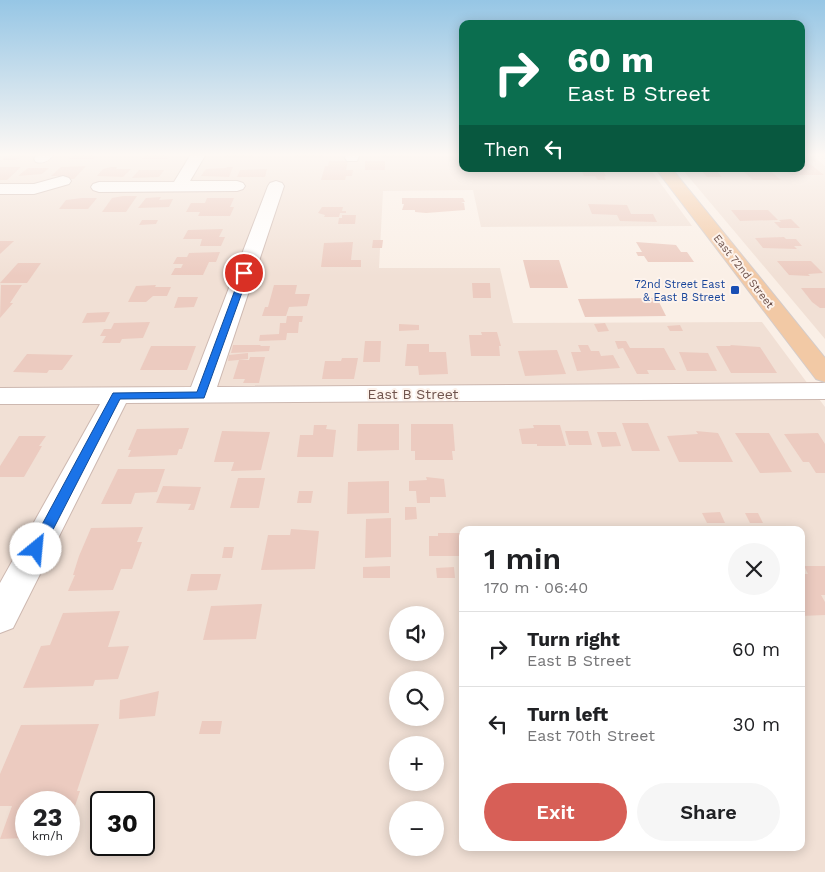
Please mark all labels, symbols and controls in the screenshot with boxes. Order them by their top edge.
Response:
text: 60 m [567,39,654,81]
icon: right [484,40,549,105]
text: East B Street [567,81,710,106]
icon: left [540,135,568,163]
text: Then [484,138,530,161]
street label: East 72nd Street [711,232,777,311]
pin [223,252,265,294]
icon: arrive [230,259,258,287]
place label: 72nd Street East & East B Street [634,278,725,304]
marker: 72nd Street East & East B Street [729,284,741,296]
street label: East B Street [368,386,459,402]
position arrow [9,522,61,574]
text: 1 min [484,541,561,576]
button: close [728,543,780,595]
text: 170 m · 06:40 [484,578,588,597]
map controls [389,606,444,856]
button: sound [389,606,444,661]
text: Turn right [527,628,620,651]
icon: right [484,635,512,663]
text: 60 m [732,638,780,661]
text: East B Street [527,651,631,670]
button: search [389,671,444,726]
text: Turn left [527,703,608,726]
icon: left [484,710,512,738]
text: 30 m [733,713,780,736]
text: East 70th Street [527,726,655,745]
button: + [389,736,444,791]
button: Exit [484,783,627,841]
button: Share [637,783,780,841]
speed limit sign: 30 [90,791,155,856]
button: − [389,801,444,856]
text: 23 [33,803,62,832]
text: km/h [32,829,63,843]

